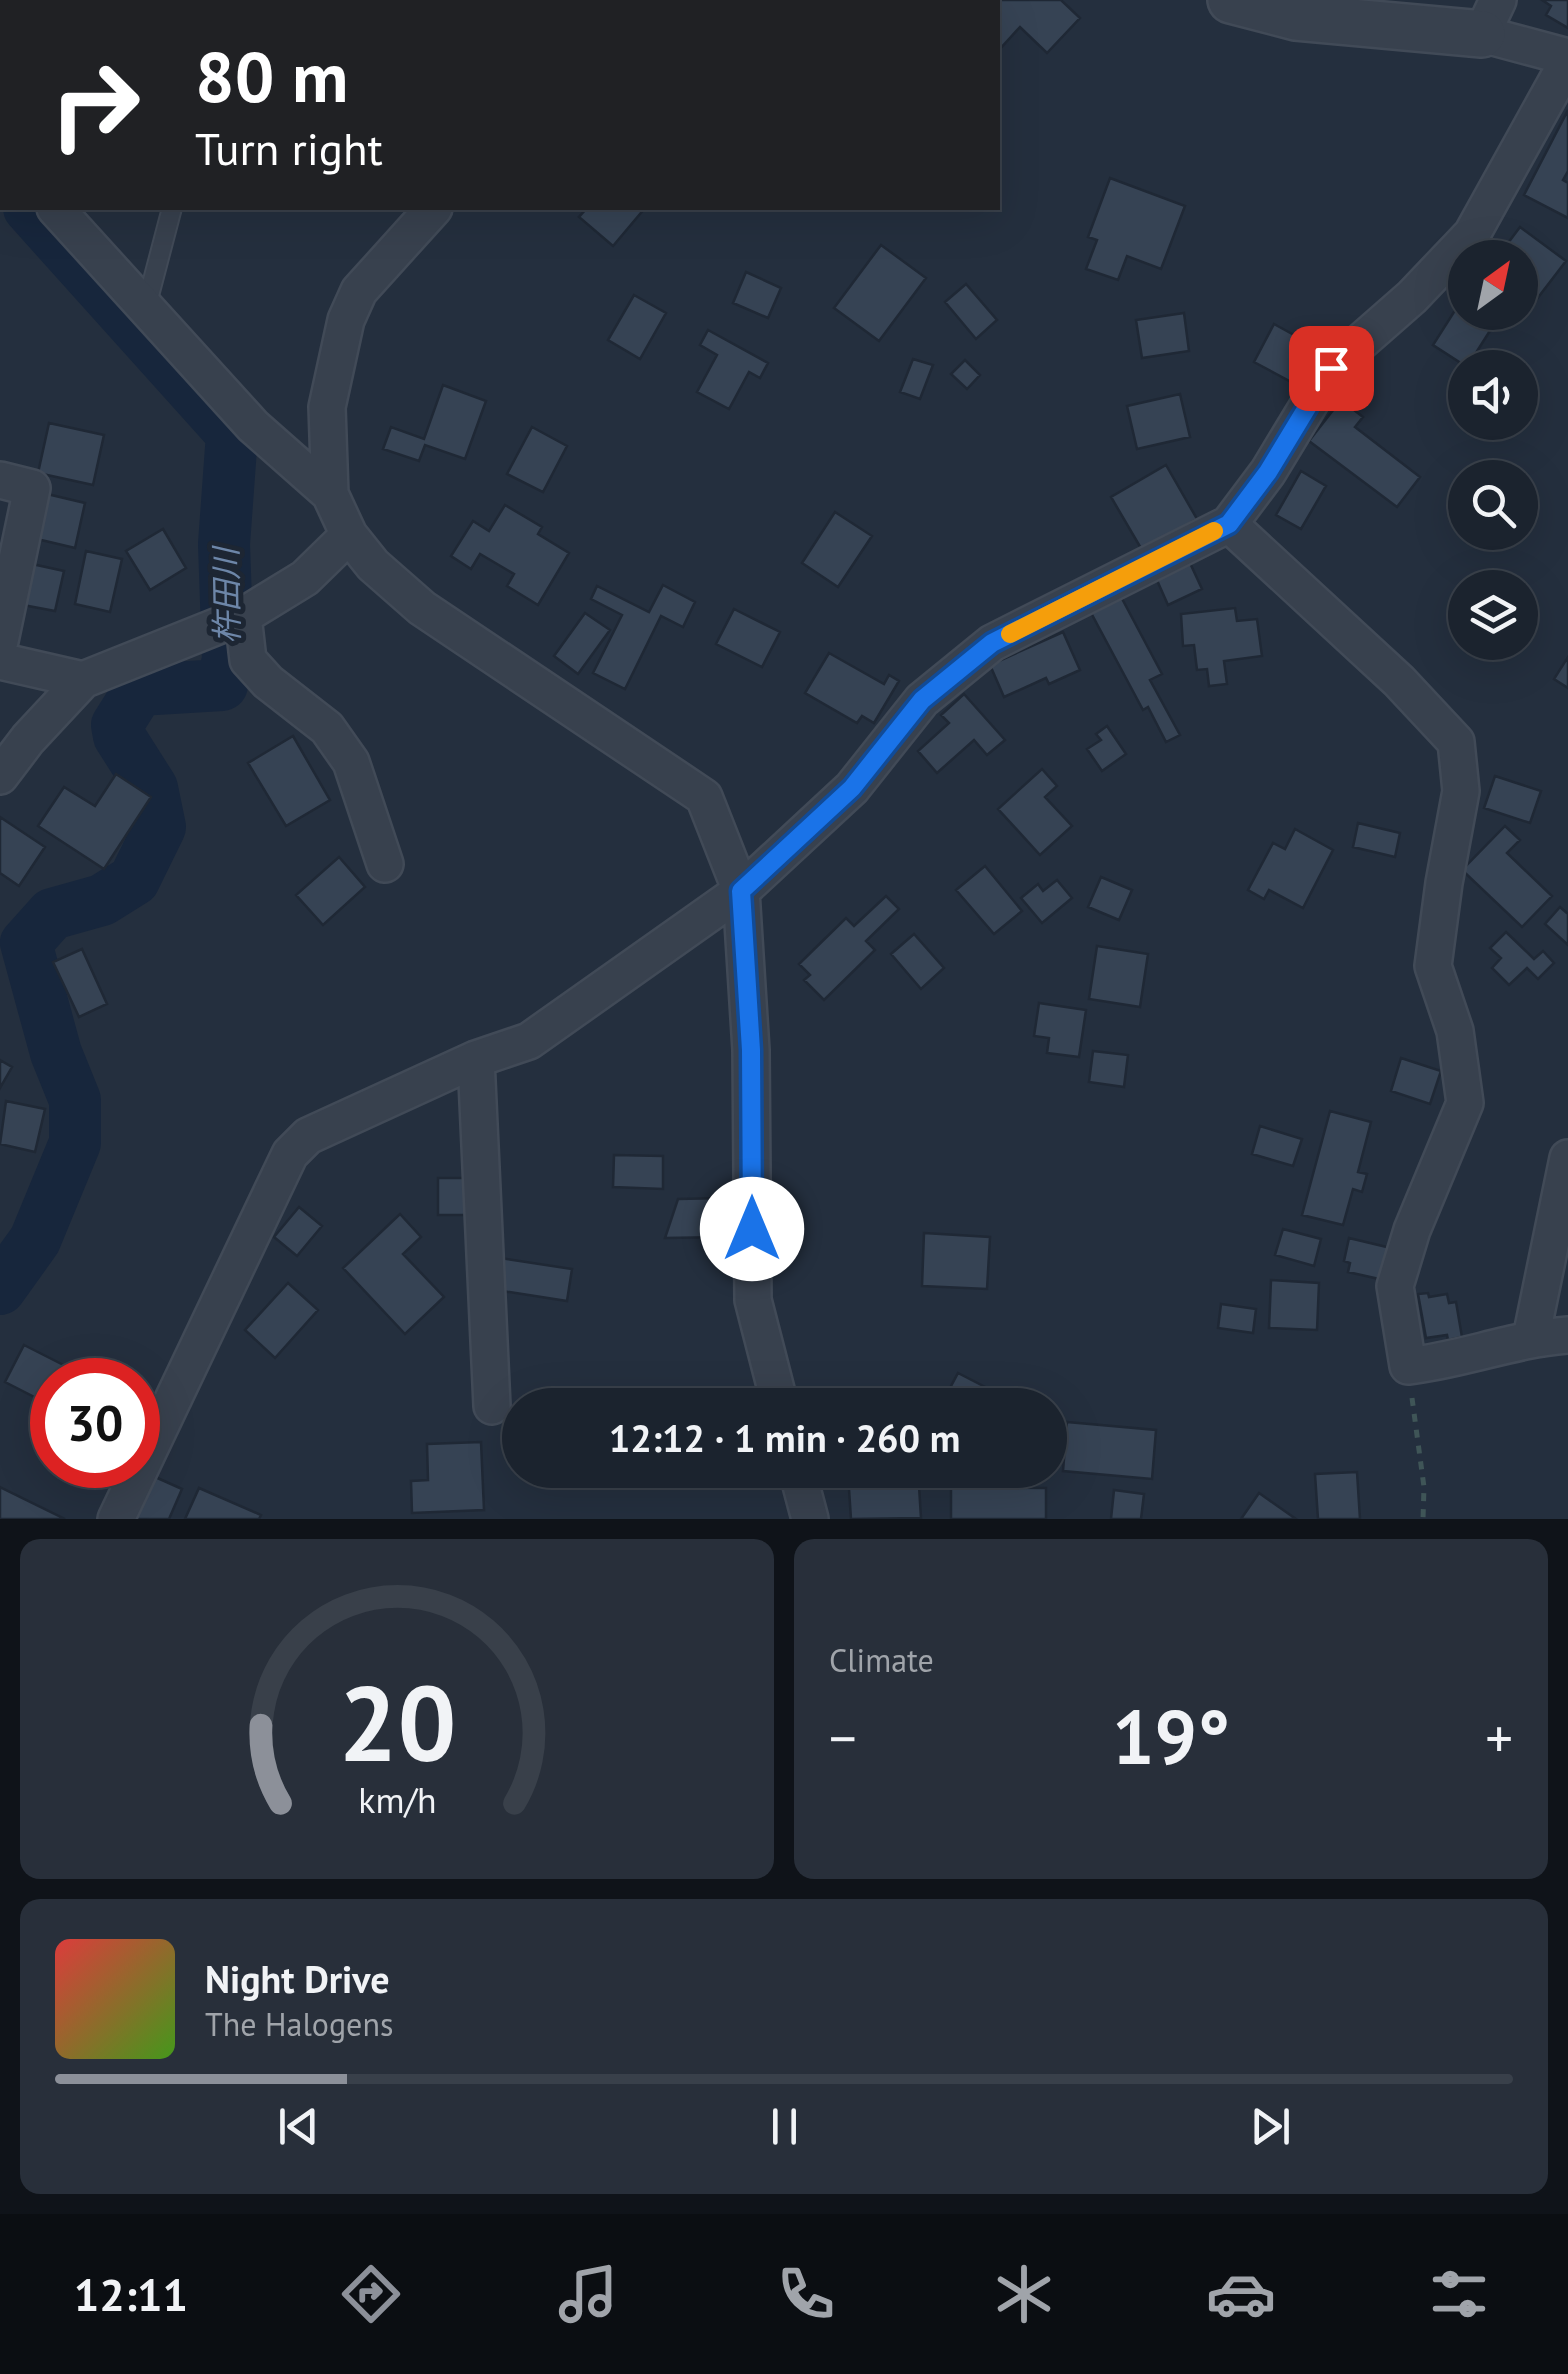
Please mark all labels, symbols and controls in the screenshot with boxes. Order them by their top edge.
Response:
text: 80 m [195,31,348,121]
icon: right [30,40,160,170]
text: Turn right [195,119,383,177]
north arrow [1448,240,1538,330]
map controls [1448,240,1538,660]
pin [1289,326,1374,411]
icon: arrive [1304,341,1359,396]
button: sound [1448,350,1538,440]
button: search [1448,460,1538,550]
water label: 杵田川 [204,545,248,644]
button: layers [1448,570,1538,660]
position arrow [700,1177,804,1281]
speed limit sign: 30 [30,1358,160,1488]
text: 12:12 · 1 min · 260 m [609,1413,960,1462]
text: Climate [829,1639,934,1681]
text: 20 [338,1655,456,1790]
text: 19° [1112,1688,1230,1785]
text: − [829,1702,857,1773]
text: + [1485,1702,1513,1773]
text: km/h [358,1777,436,1823]
text: Night Drive [205,1954,389,2003]
text: The Halogens [205,2003,393,2045]
icon: previous [271,2099,326,2154]
icon: pause [757,2099,812,2154]
icon: next [1243,2099,1298,2154]
icon: directions [336,2259,406,2329]
icon: music [553,2259,623,2329]
icon: phone [771,2259,841,2329]
icon: climate [989,2259,1059,2329]
icon: car [1206,2259,1276,2329]
icon: filters [1424,2259,1494,2329]
text: 12:11 [74,2265,188,2323]

